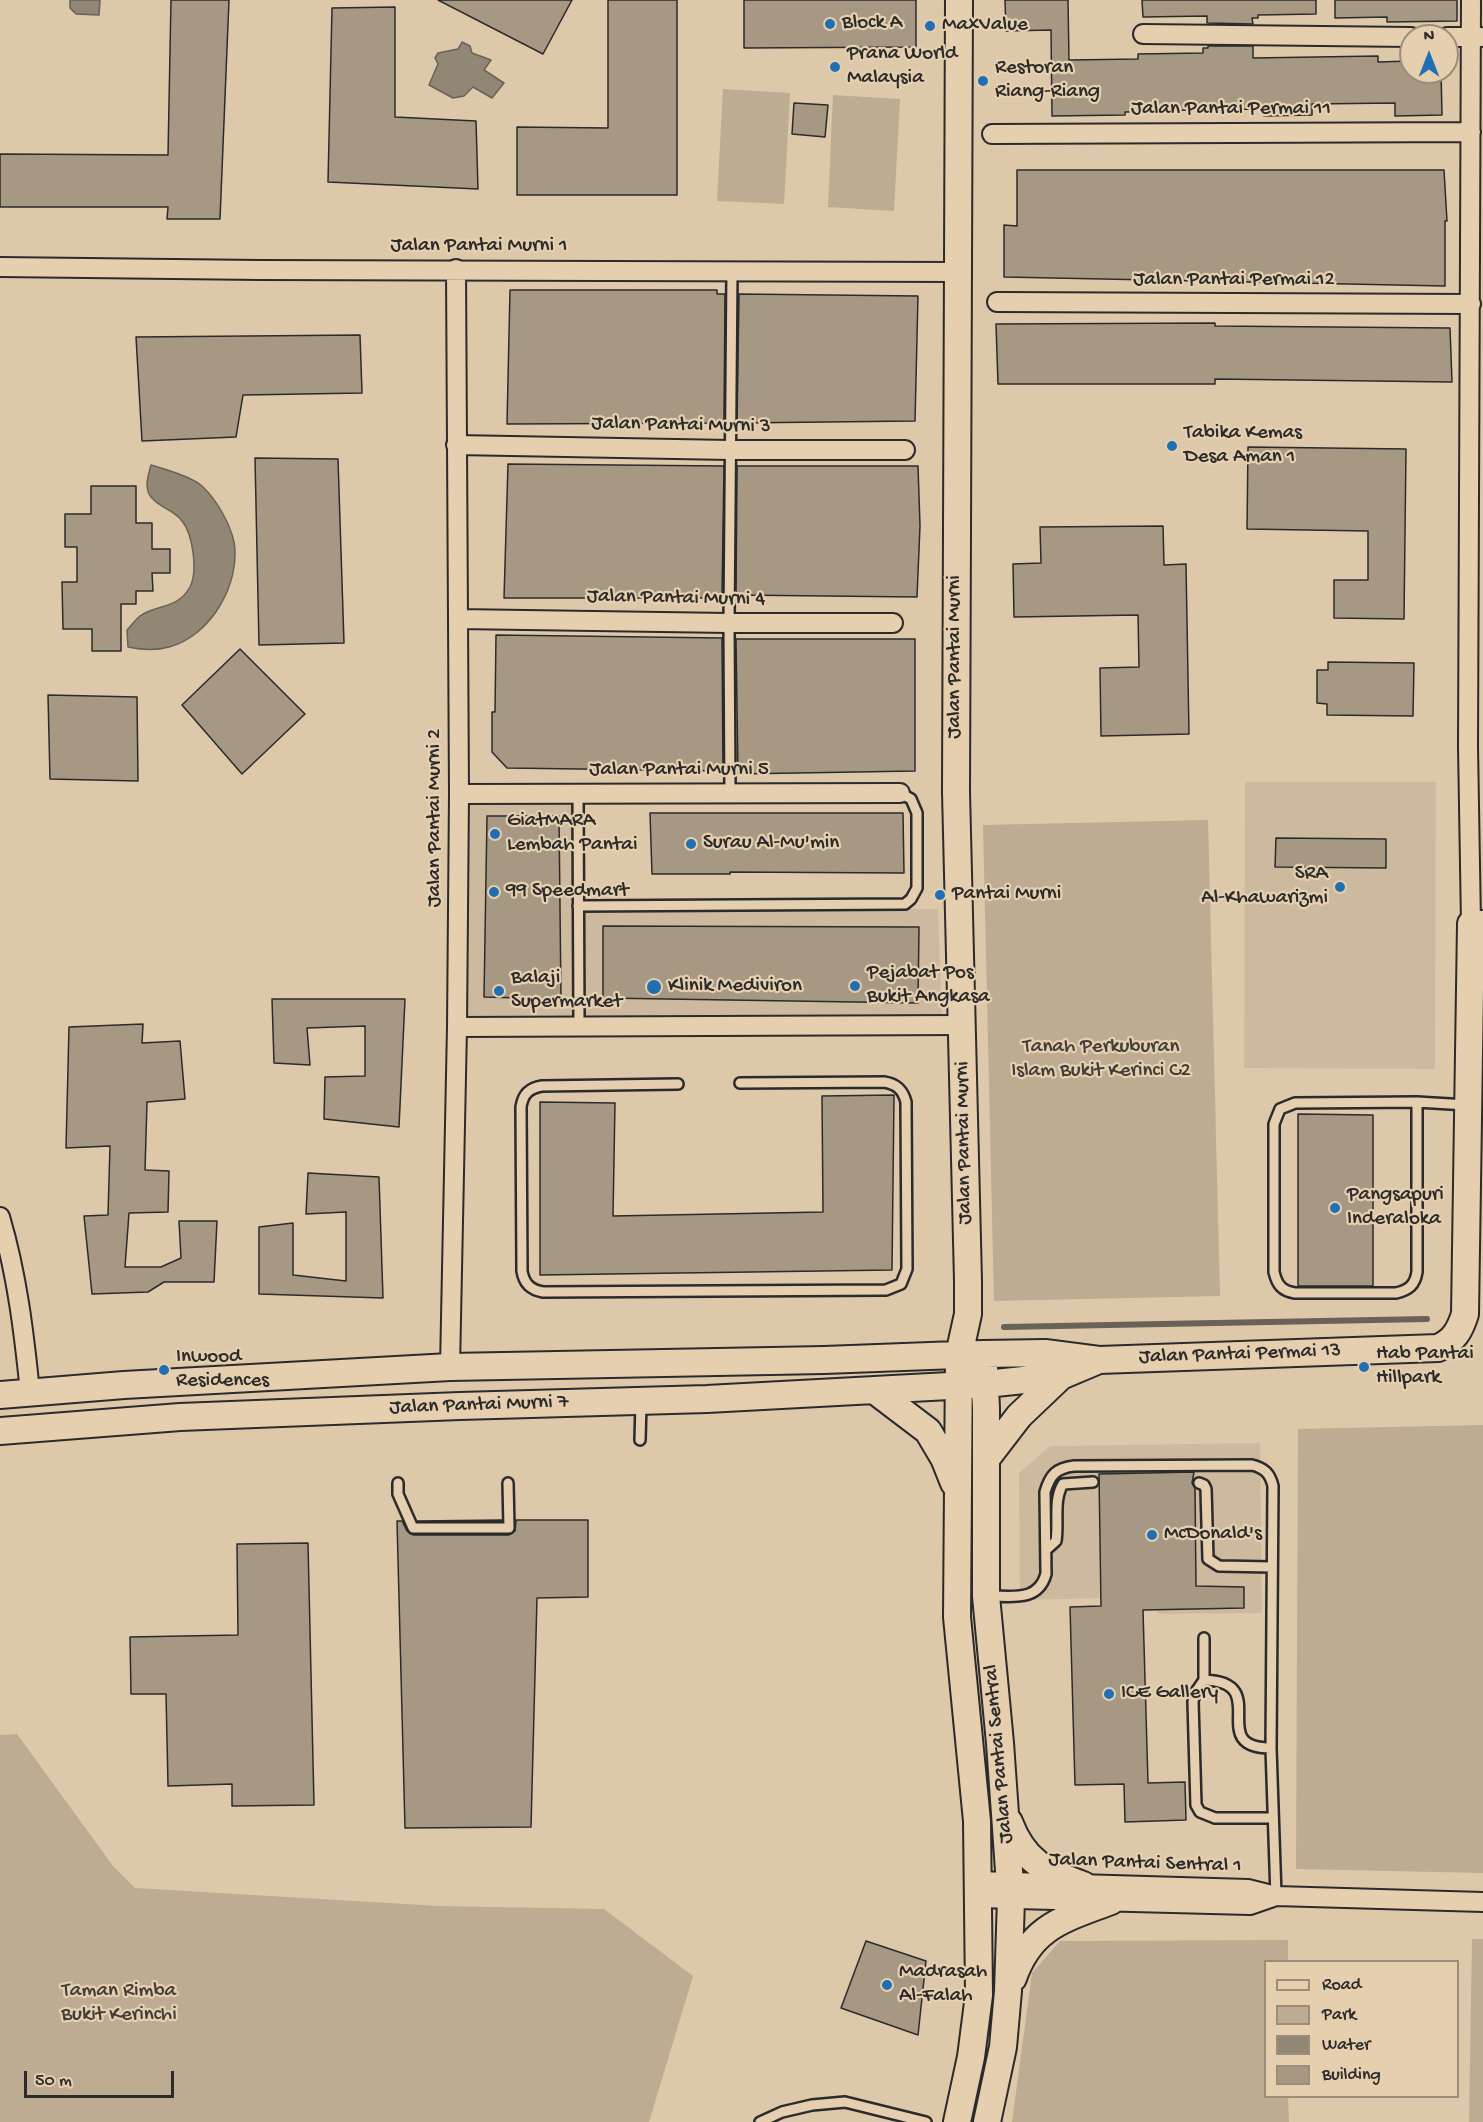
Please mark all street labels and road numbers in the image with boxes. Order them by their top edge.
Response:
street label: Jalan Pantai Permai 11 [1131,97,1331,123]
street label: Jalan Pantai Murni 1 [391,234,567,260]
street label: Jalan Pantai Permai 12 [1133,268,1335,294]
street label: Jalan Pantai Murni 3 [591,412,771,440]
street label: Jalan Pantai Murni [943,575,969,739]
street label: Jalan Pantai Murni 4 [587,585,765,613]
street label: Jalan Pantai Murni 2 [423,729,449,907]
street label: Jalan Pantai Murni 5 [589,758,769,784]
street label: Jalan Pantai Murni [951,1061,979,1225]
street label: Jalan Pantai Permai 13 [1138,1339,1342,1371]
street label: Jalan Pantai Murni 7 [389,1390,569,1422]
street label: Jalan Pantai Sentral [980,1663,1020,1845]
street label: Jalan Pantai Sentral 1 [1048,1848,1242,1880]

